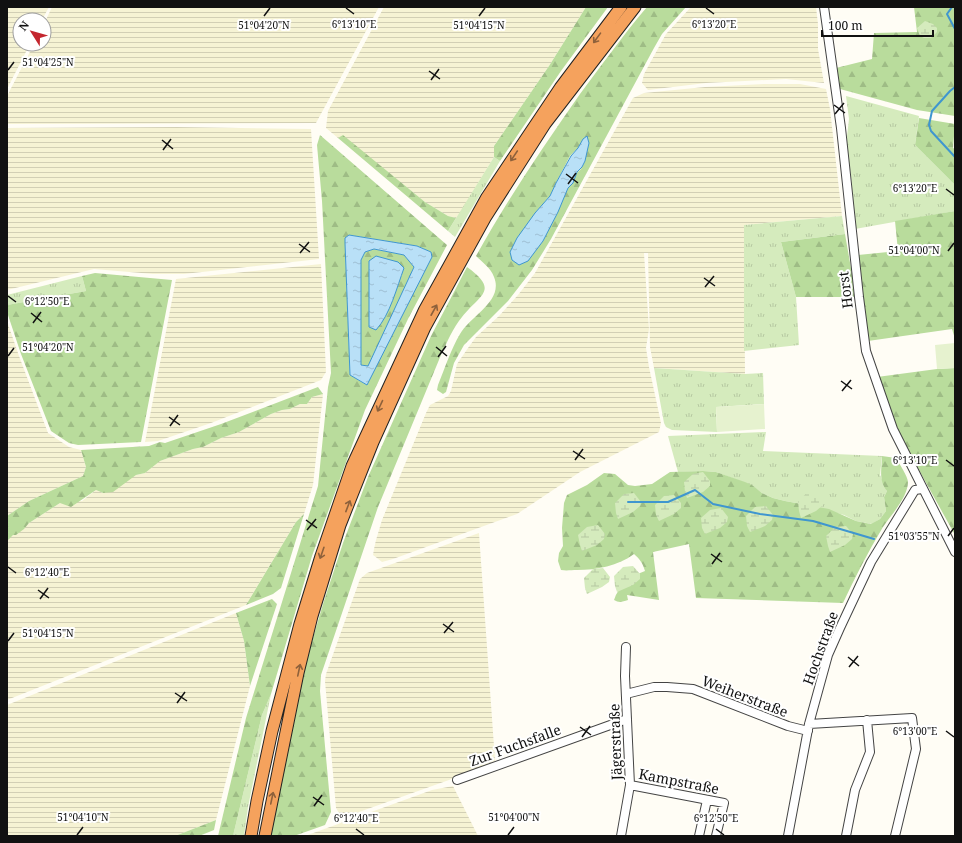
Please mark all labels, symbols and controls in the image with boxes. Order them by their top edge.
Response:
north arrow [12,12,52,52]
scale bar [822,12,933,38]
text: N [15,17,32,34]
text: 6°13'10"E [332,17,376,31]
text: 6°13'20"E [692,17,736,31]
text: 100 m [828,17,863,34]
text: 51°04'20"N [238,18,290,32]
text: 51°04'15"N [453,18,505,32]
one-way arrow [592,32,601,43]
text: 51°04'25"N [22,55,74,69]
one-way arrow [510,150,518,162]
text: 6°13'20"E [893,181,937,195]
text: 51°04'00"N [888,243,940,257]
street label: Horst [833,270,857,310]
text: 6°12'50"E [25,294,69,308]
one-way arrow [431,304,439,316]
text: 51°04'20"N [22,340,74,354]
one-way arrow [376,399,383,411]
text: 6°13'10"E [893,453,937,467]
one-way arrow [345,500,352,512]
text: 51°03'55"N [888,529,940,543]
one-way arrow [318,546,326,558]
text: 6°12'40"E [25,565,69,579]
street label: Hochstraße [798,609,842,687]
text: 51°04'15"N [22,626,74,640]
one-way arrow [295,664,303,677]
street label: Weiherstraße [699,671,791,721]
street label: Jägerstraße [604,703,626,782]
street label: Zur Fuchsfalle [467,720,563,770]
text: 6°13'00"E [893,724,937,738]
street label: Kampstraße [637,764,721,798]
one-way arrow [269,792,277,805]
text: 51°04'10"N [57,810,109,824]
text: 51°04'00"N [488,810,540,824]
text: 6°12'40"E [334,811,378,825]
text: 6°12'50"E [694,811,738,825]

